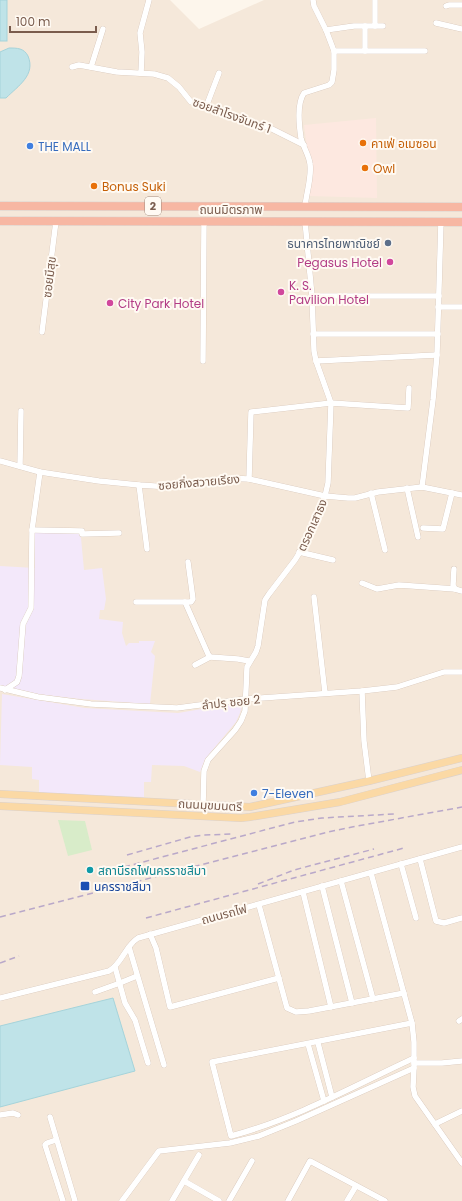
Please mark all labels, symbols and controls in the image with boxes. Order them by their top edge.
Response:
scale bar [10,8,96,34]
text: 100 m [16,13,50,30]
street label: ซอยสำโรงจันทร์ 1 [190,93,274,137]
place label: คาเฟ่ อเมซอน [371,135,437,152]
place label: THE MALL [38,138,91,155]
marker: คาเฟ่ อเมซอน [358,138,368,148]
marker: THE MALL [25,141,35,151]
place label: Owl [373,160,395,177]
marker: Owl [360,163,370,173]
place label: Bonus Suki [102,178,166,195]
marker: Bonus Suki [89,181,99,191]
road number: 2 [145,197,161,215]
street label: ถนนมิตรภาพ [199,201,263,218]
place label: ธนาคารไทยพาณิชย์ [287,235,380,252]
marker: ธนาคารไทยพาณิชย์ [383,238,393,248]
place label: Pegasus Hotel [297,254,382,271]
street label: ซอยมีสุข [38,255,60,299]
marker: Pegasus Hotel [385,257,395,267]
place label: K. S. Pavilion Hotel [289,277,369,308]
marker: K. S. Pavilion Hotel [276,287,286,297]
place label: City Park Hotel [118,295,204,312]
marker: City Park Hotel [105,298,115,308]
street label: ซอยกิ่งสวายเรียง [157,470,241,494]
street label: ตรอกเสาธง [293,496,331,554]
street label: ลำปรุ ซอย 2 [201,690,261,714]
place label: 7-Eleven [262,785,314,802]
marker: 7-Eleven [249,788,259,798]
street label: ถนนมุขมนตรี [178,795,243,815]
place label: สถานีรถไฟนครราชสีมา [98,862,206,879]
marker: สถานีรถไฟนครราชสีมา [85,865,95,875]
place label: นครราชสีมา [94,878,151,895]
marker: นครราชสีมา [79,880,91,892]
street label: ถนนรถไฟ [199,900,249,928]

